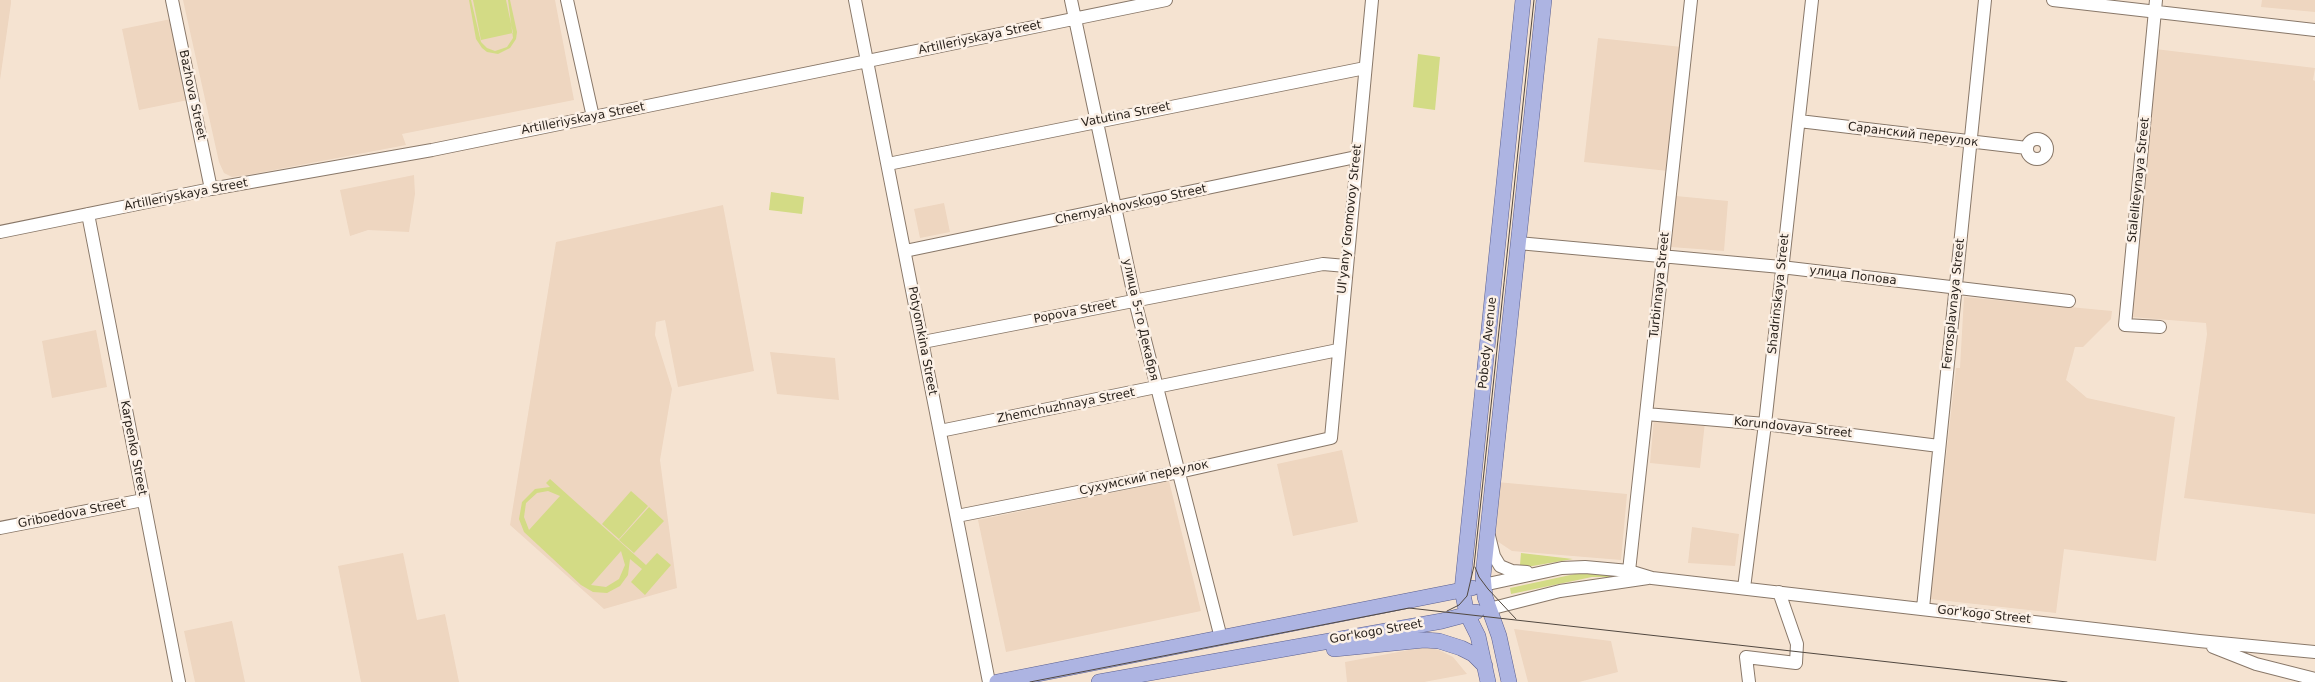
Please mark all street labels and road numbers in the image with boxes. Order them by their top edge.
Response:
street label: Artilleriyskaya Street [917,18,1043,58]
street label: Bazhova Street [175,49,209,141]
street label: Vatutina Street [1080,99,1172,131]
street label: Artilleriyskaya Street [520,100,646,138]
street label: Staleliteynaya Street [2125,117,2153,243]
street label: Саранский переулок [1847,120,1979,150]
street label: Ul'yany Gromovoy Street [1335,143,1365,295]
street label: Artilleriyskaya Street [123,176,249,214]
street label: Chernyakhovskogo Street [1054,182,1208,228]
street label: Turbinnaya Street [1647,231,1673,339]
street label: Shadrinskaya Street [1766,233,1792,355]
street label: Ferrosplavnaya Street [1940,238,1968,370]
street label: улица 5-го Декабря [1119,258,1161,382]
street label: улица Попова [1809,263,1897,289]
street label: Potyomkina Street [904,285,940,397]
street label: Pobedy Avenue [1476,296,1500,390]
street label: Popova Street [1032,297,1118,327]
street label: Zhemchuzhnaya Street [996,386,1136,426]
street label: Karpenko Street [117,399,149,497]
street label: Korundovaya Street [1733,415,1853,441]
street label: Сухумский переулок [1078,457,1210,499]
street label: Griboedova Street [17,496,127,532]
street label: Gor'kogo Street [1937,603,2031,627]
street label: Gor'kogo Street [1328,617,1424,647]

